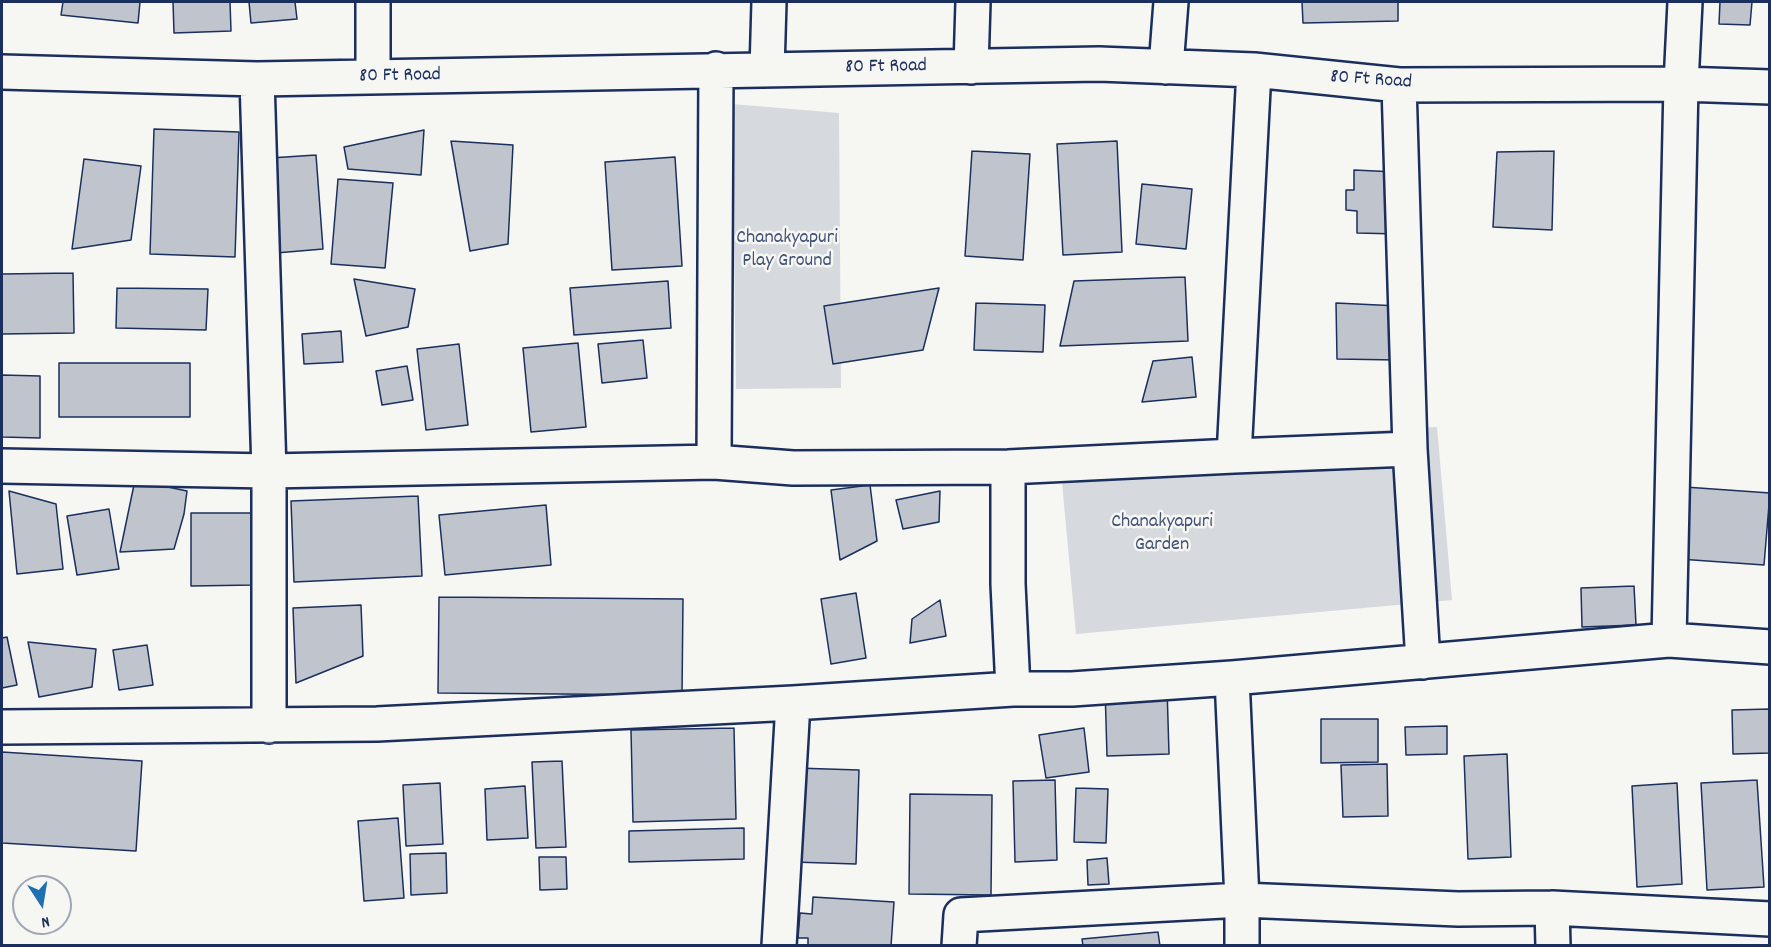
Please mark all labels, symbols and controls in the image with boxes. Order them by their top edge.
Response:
street label: 80 Ft Road [845,55,927,81]
street label: 80 Ft Road [359,64,441,90]
street label: 80 Ft Road [1329,66,1413,96]
park label: Chanakyapuri Play Ground [736,227,838,274]
park label: Chanakyapuri Garden [1111,511,1213,558]
north arrow [12,875,72,935]
text: N [39,909,52,933]

